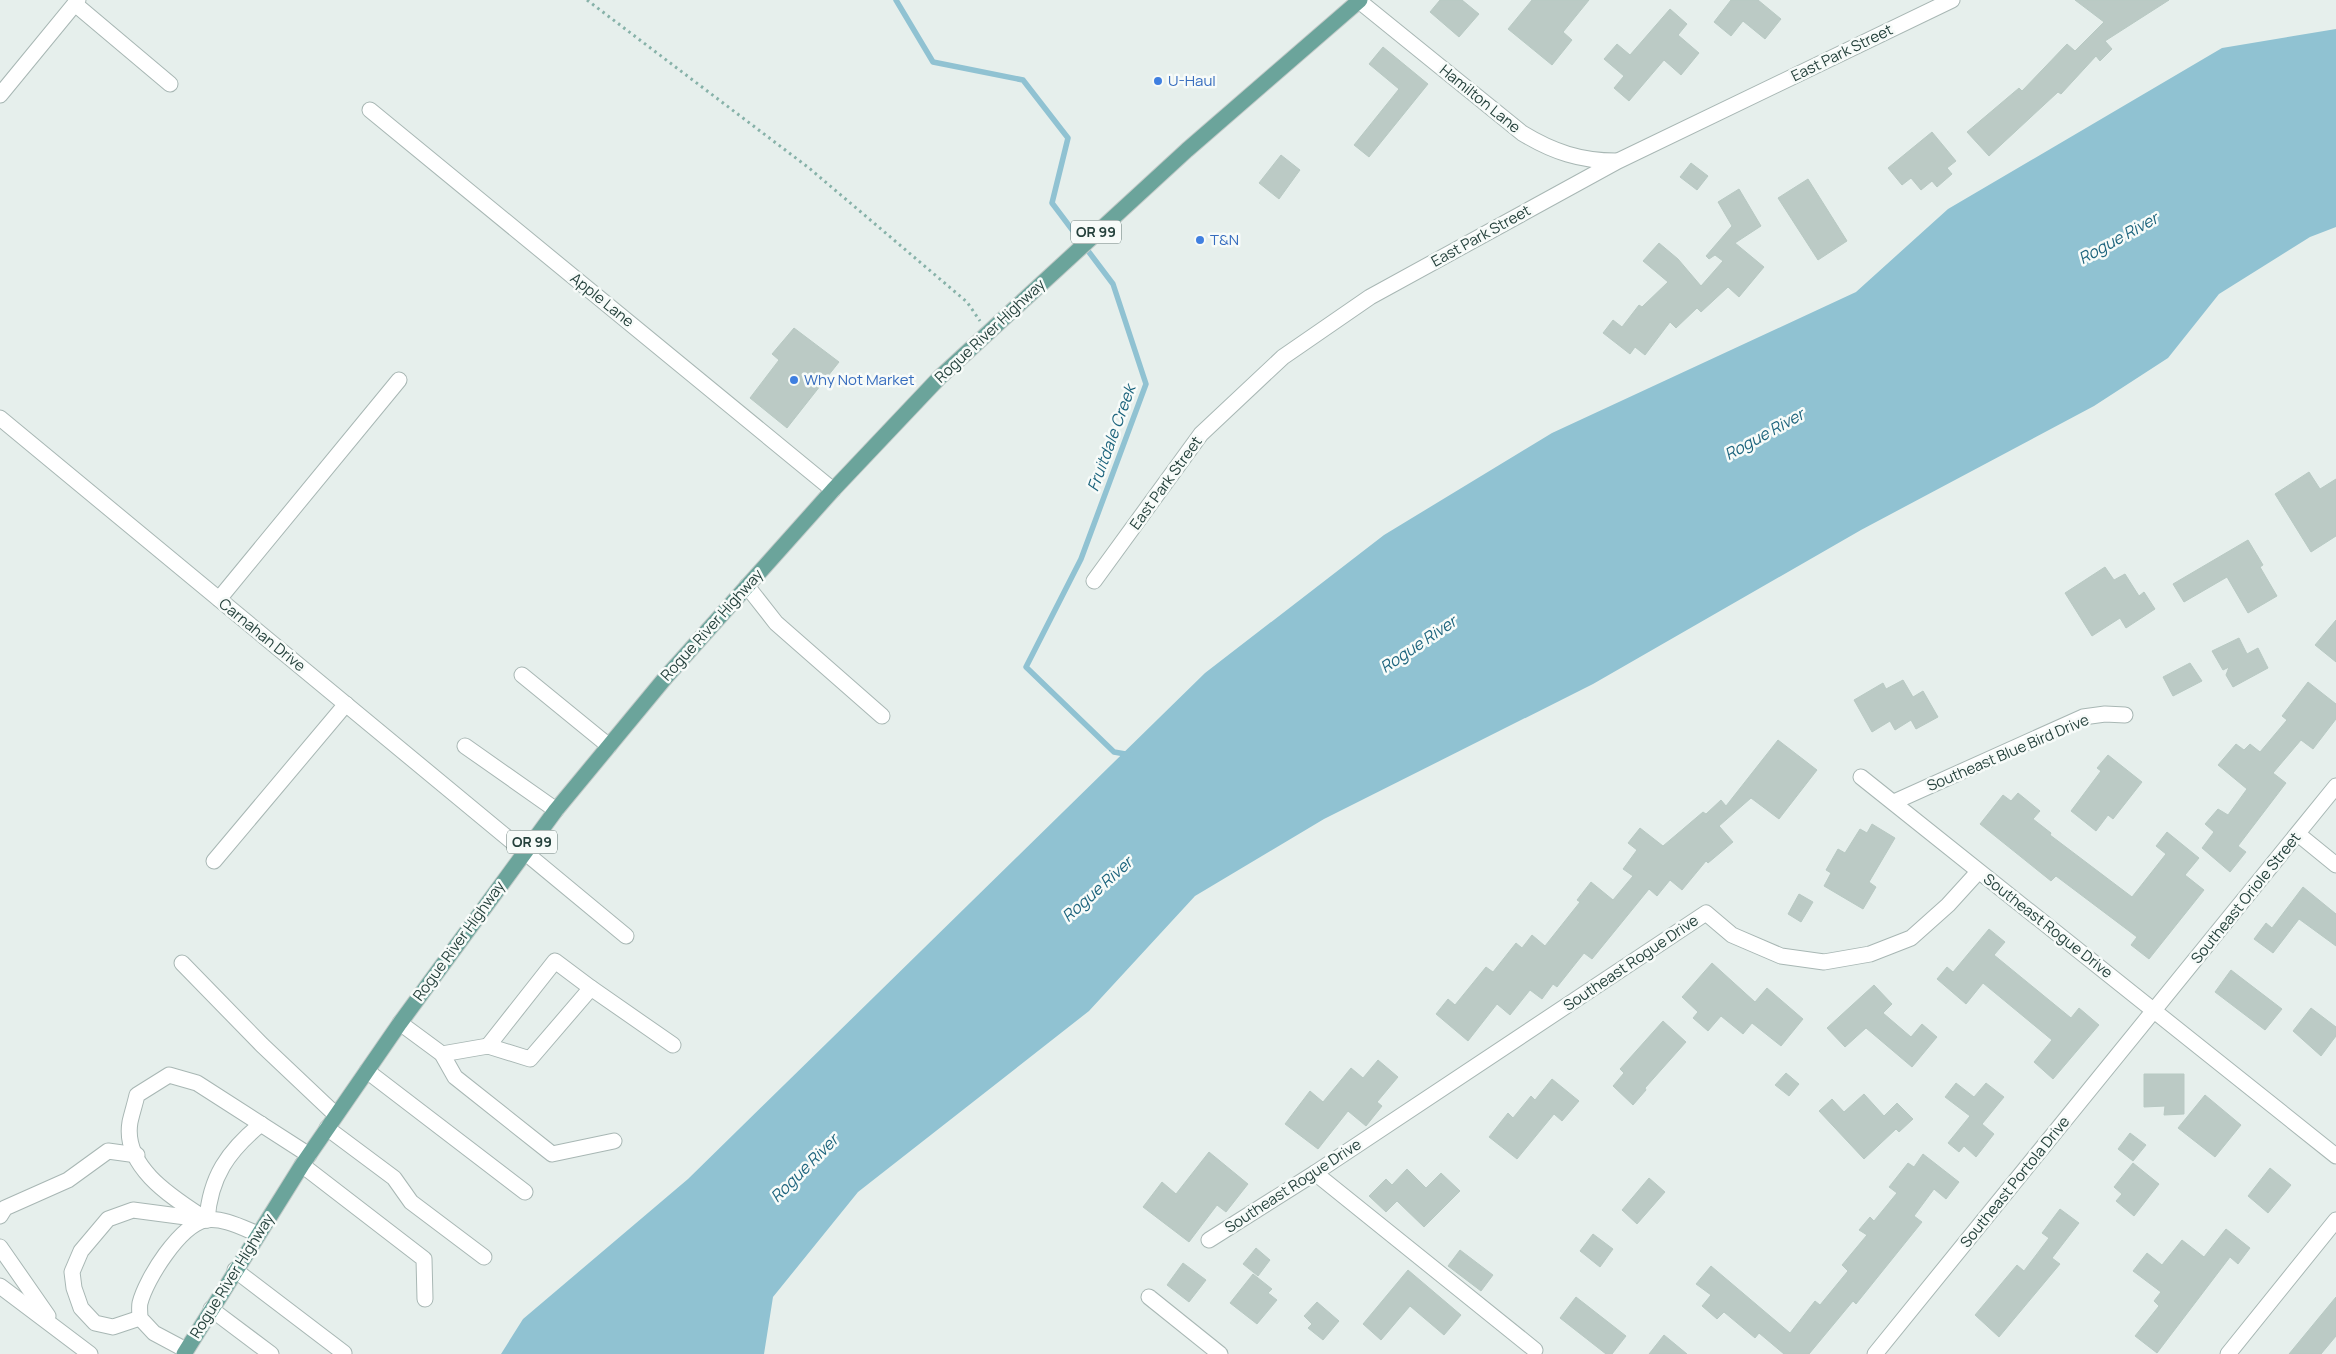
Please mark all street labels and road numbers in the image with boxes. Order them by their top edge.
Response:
street label: East Park Street [1787,19,1896,86]
street label: Hamilton Lane [1435,59,1525,138]
street label: East Park Street [1427,200,1534,272]
road number: OR 99 [1071,220,1121,243]
street label: Apple Lane [566,267,639,332]
street label: Rogue River Highway [930,274,1049,387]
street label: East Park Street [1125,432,1207,534]
street label: Rogue River Highway [656,564,768,685]
street label: Carnahan Drive [215,593,310,676]
street label: Southeast Blue Bird Drive [1924,709,2092,796]
street label: Southeast Oriole Street [2186,827,2305,968]
road number: OR 99 [507,830,557,854]
street label: Southeast Rogue Drive [1979,868,2117,983]
street label: Rogue River Highway [408,876,509,1005]
street label: Southeast Rogue Drive [1559,909,1703,1016]
street label: Southeast Portola Drive [1955,1111,2074,1252]
street label: Southeast Rogue Drive [1220,1133,1365,1238]
street label: Rogue River Highway [185,1209,279,1342]

